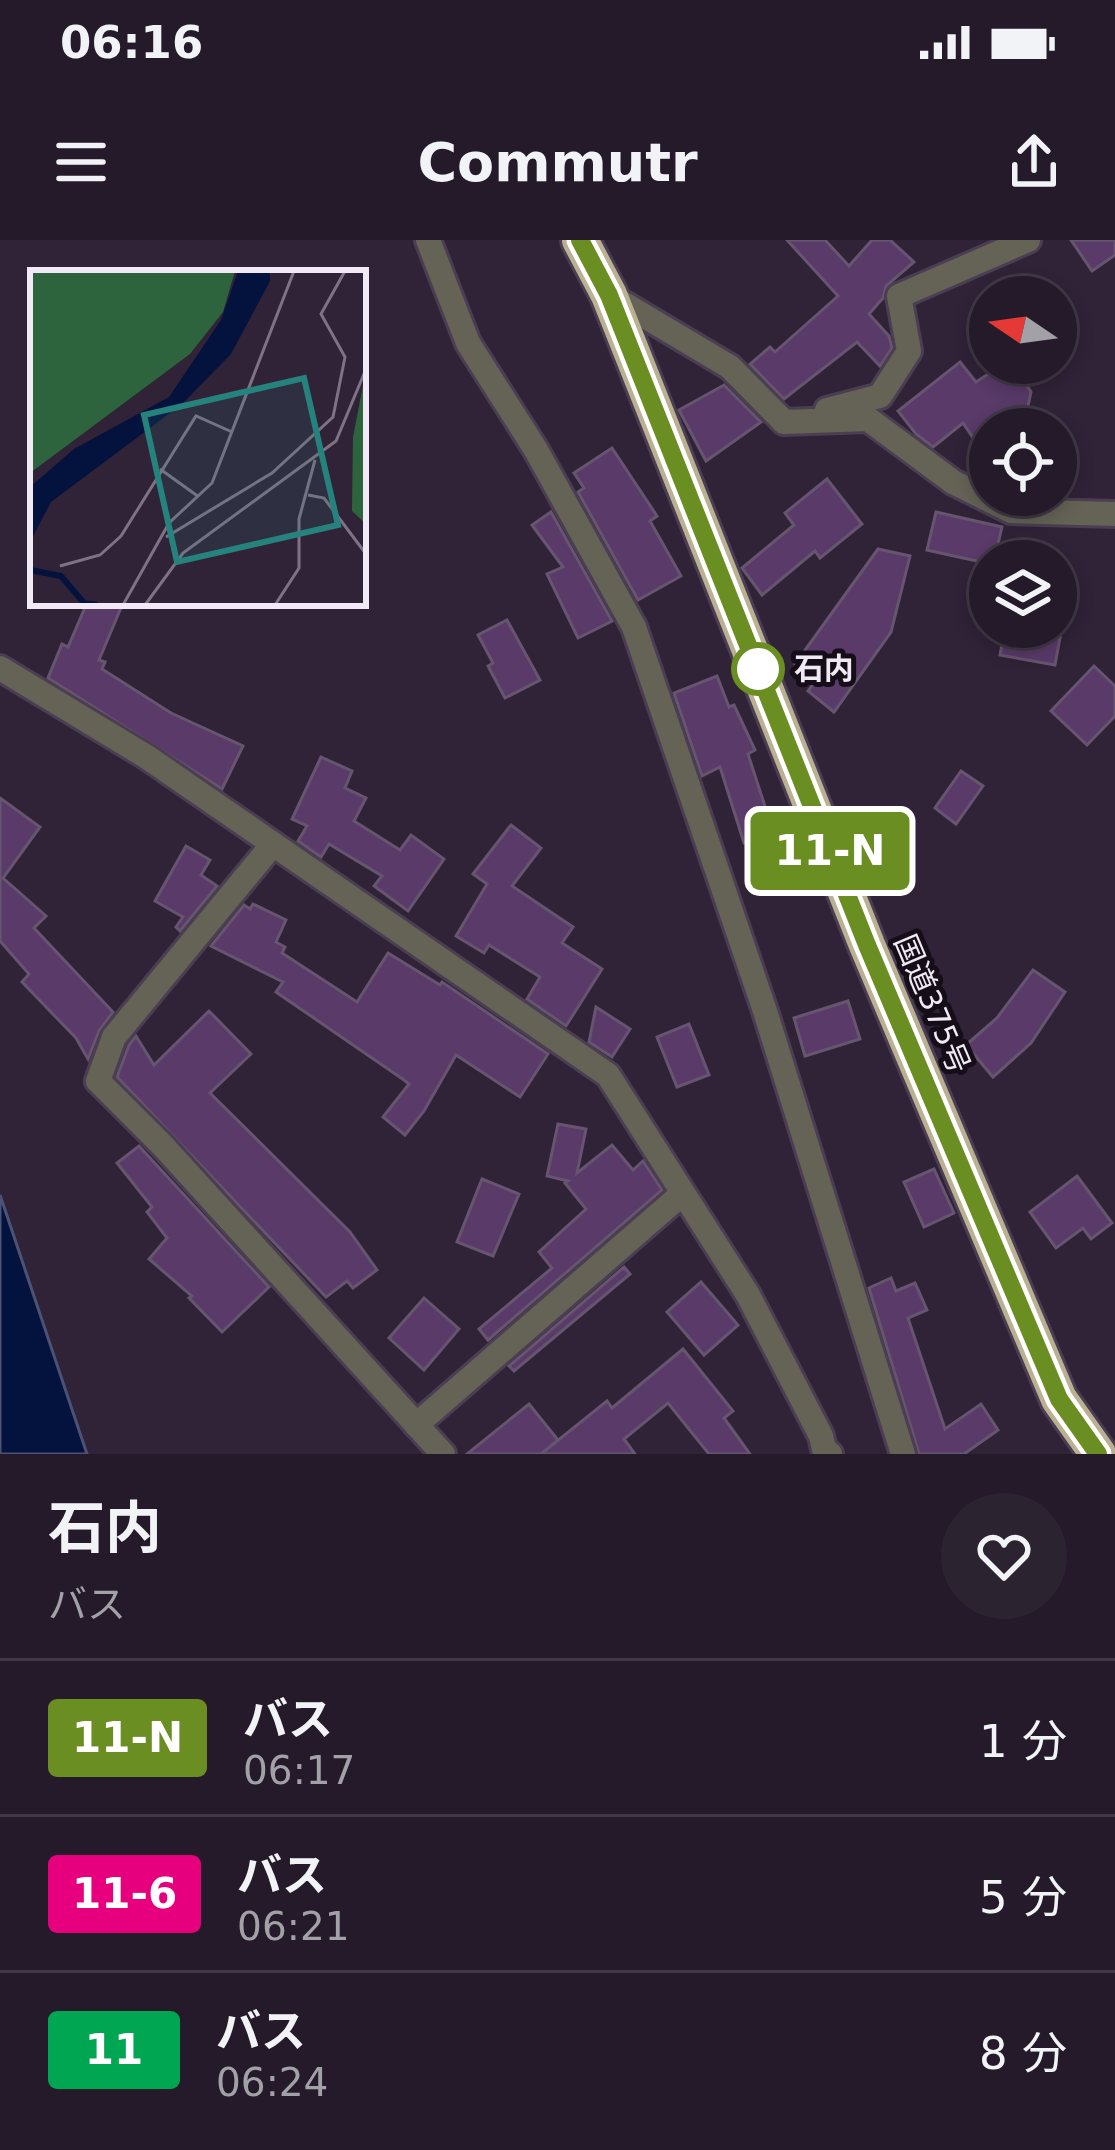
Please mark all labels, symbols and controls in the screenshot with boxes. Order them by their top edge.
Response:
text: 06:16 [60,16,203,69]
icon: menu [48,129,114,195]
icon: share [1001,129,1067,195]
text: Commutr [417,131,698,194]
inset map [30,270,366,606]
north arrow [969,276,1077,384]
map controls [969,276,1077,648]
button: locate [969,408,1077,516]
button: layers [969,540,1077,648]
marker: 石内 [733,644,783,694]
place label: 石内 [794,651,854,686]
line badge: 11-N [746,812,914,890]
text: 11-N [774,826,886,875]
street label: 国道375号 [888,929,977,1078]
button: heart [941,1493,1067,1619]
text: 石内 [48,1495,162,1561]
text: バス [48,1582,126,1627]
text: バス [243,1693,333,1746]
text: 11-N [72,1713,183,1762]
text: 1 分 [979,1715,1067,1768]
text: 06:17 [243,1748,355,1793]
text: バス [237,1849,327,1902]
text: 11-6 [72,1869,177,1918]
text: 5 分 [979,1871,1067,1924]
text: 06:21 [237,1904,350,1949]
text: バス [216,2005,306,2058]
text: 11 [85,2025,143,2074]
text: 8 分 [979,2027,1067,2080]
text: 06:24 [216,2060,328,2105]

